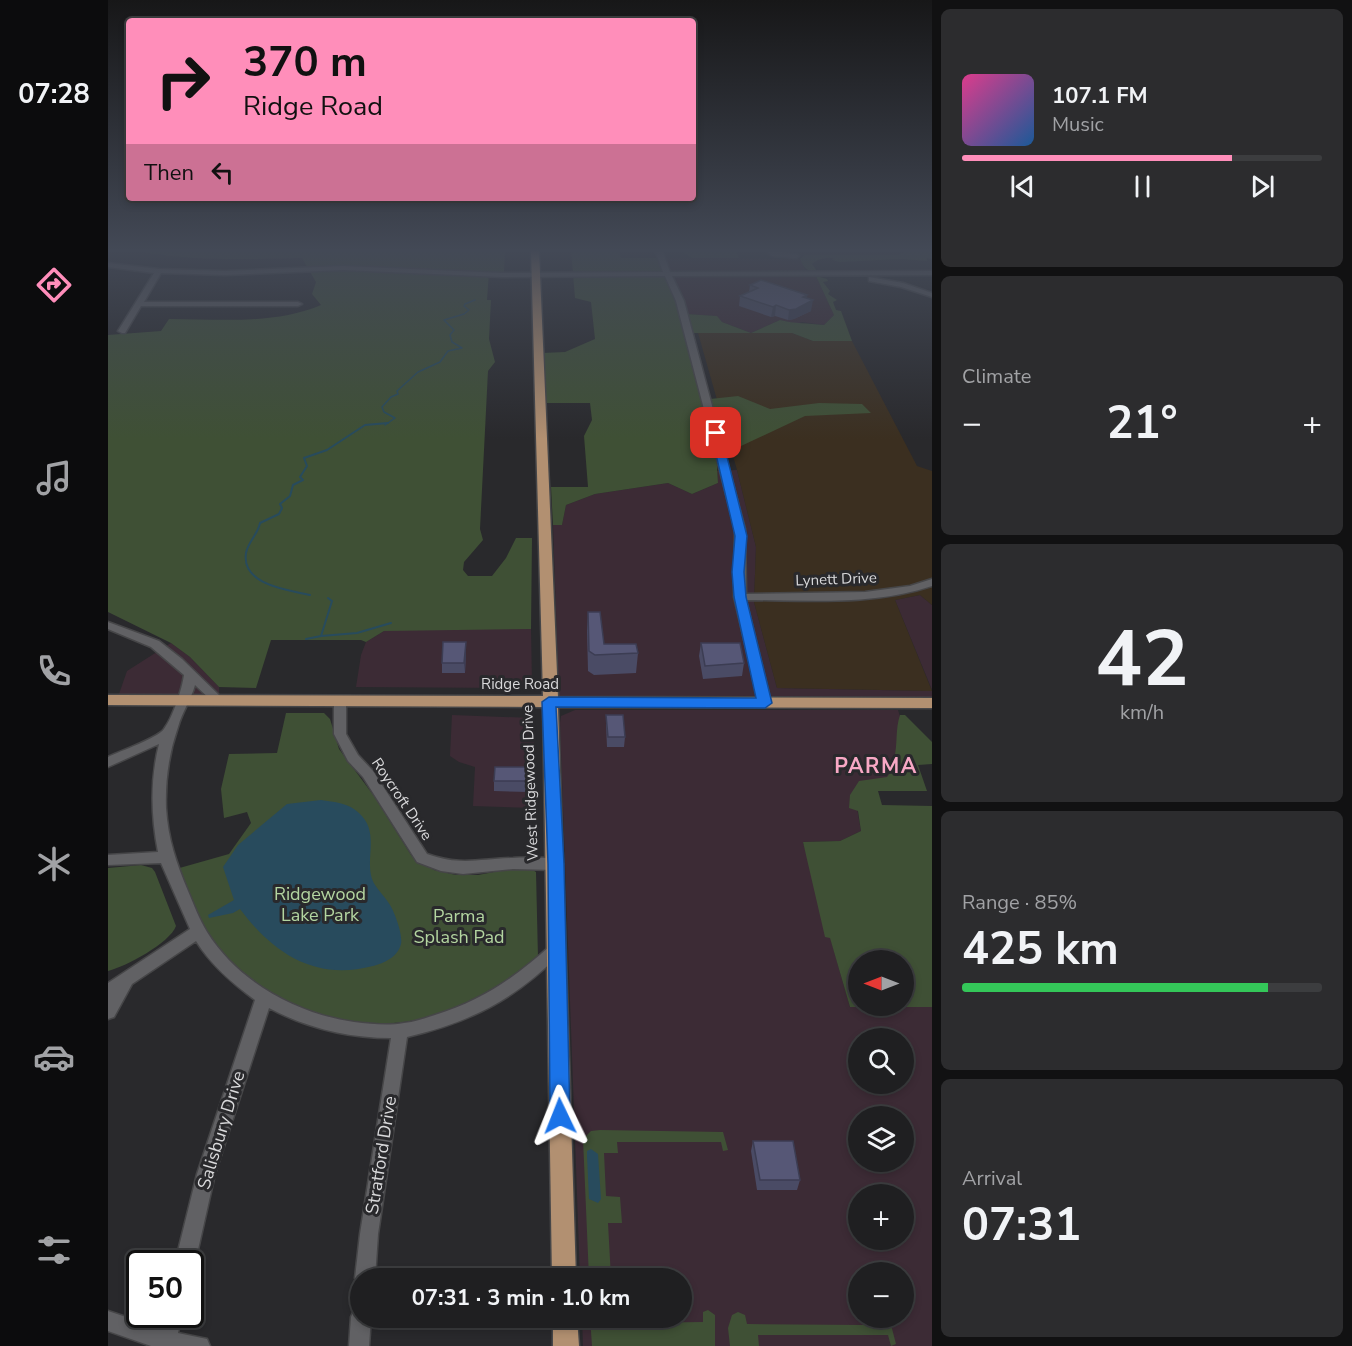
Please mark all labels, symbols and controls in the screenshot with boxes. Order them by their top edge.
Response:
text: 370 m [243,34,367,91]
icon: right [144,42,222,120]
text: 07:28 [18,76,90,113]
text: 107.1 FM [1052,81,1148,111]
text: Ridge Road [243,88,383,125]
text: Music [1052,111,1104,138]
icon: left [206,156,239,189]
text: Then [144,158,194,188]
icon: previous [1006,170,1039,203]
icon: pause [1126,170,1159,203]
icon: next [1246,170,1279,203]
icon: directions [33,264,75,306]
text: Climate [962,363,1031,390]
text: 21° [1106,393,1178,454]
text: − [962,401,982,446]
text: + [1302,401,1322,446]
pin [690,407,741,458]
icon: arrive [699,416,732,449]
icon: music [33,457,75,499]
street label: Lynett Drive [795,568,877,590]
text: 42 [1095,606,1189,713]
icon: phone [33,650,75,692]
street label: Ridge Road [481,674,559,694]
text: km/h [1120,699,1164,726]
street label: West Ridgewood Drive [517,705,543,861]
district label: PARMA [834,752,918,780]
street label: Roycroft Drive [367,754,437,844]
icon: climate [33,843,75,885]
park label: Ridgewood Lake Park [274,882,366,927]
text: Range · 85% [962,889,1077,916]
park label: Parma Splash Pad [414,904,504,949]
text: 425 km [962,919,1119,980]
north arrow [848,950,914,1016]
map controls [848,950,914,1328]
button: search [848,1028,914,1094]
icon: car [33,1036,75,1078]
street label: Salisbury Drive [192,1068,250,1192]
position arrow [528,1084,592,1148]
street label: Stratford Drive [360,1094,402,1216]
button: layers [848,1106,914,1172]
text: Arrival [962,1165,1022,1192]
button: + [848,1184,914,1250]
text: 07:31 [962,1195,1081,1256]
icon: filters [33,1229,75,1271]
speed limit sign: 50 [126,1250,204,1328]
button: − [848,1262,914,1328]
text: 07:31 · 3 min · 1.0 km [412,1283,630,1313]

